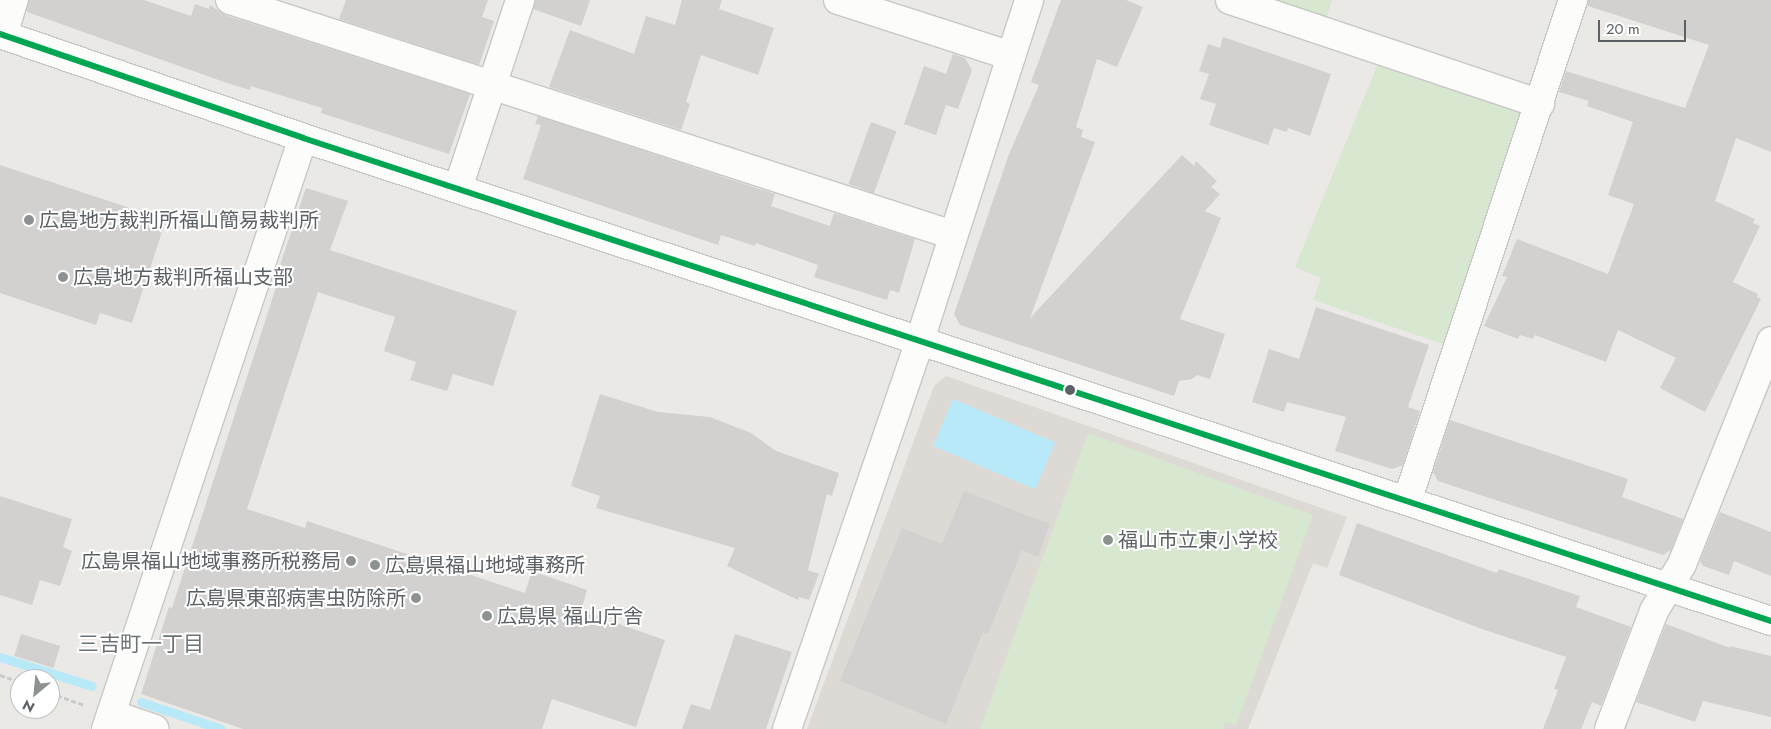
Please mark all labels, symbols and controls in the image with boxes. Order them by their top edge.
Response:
scale bar [1601,10,1688,42]
text: 20 m [1606,18,1640,40]
place label: 広島地方裁判所福山簡易裁判所 [39,208,319,232]
marker: 広島地方裁判所福山簡易裁判所 [23,214,35,226]
place label: 広島地方裁判所福山支部 [73,265,293,289]
marker: 広島地方裁判所福山支部 [57,271,69,283]
unlabelled marker [1065,385,1075,395]
place label: 福山市立東小学校 [1118,528,1278,552]
marker: 福山市立東小学校 [1102,534,1114,546]
place label: 広島県福山地域事務所税務局 [81,549,341,573]
place label: 広島県福山地域事務所 [385,553,585,577]
marker: 広島県福山地域事務所税務局 [345,555,357,567]
marker: 広島県福山地域事務所 [369,559,381,571]
place label: 広島県東部病害虫防除所 [186,586,406,610]
marker: 広島県東部病害虫防除所 [410,592,422,604]
place label: 広島県 福山庁舎 [497,604,643,628]
marker: 広島県 福山庁舎 [481,610,493,622]
district label: 三吉町一丁目 [78,631,204,657]
north arrow [10,669,60,719]
text: N [19,695,38,718]

